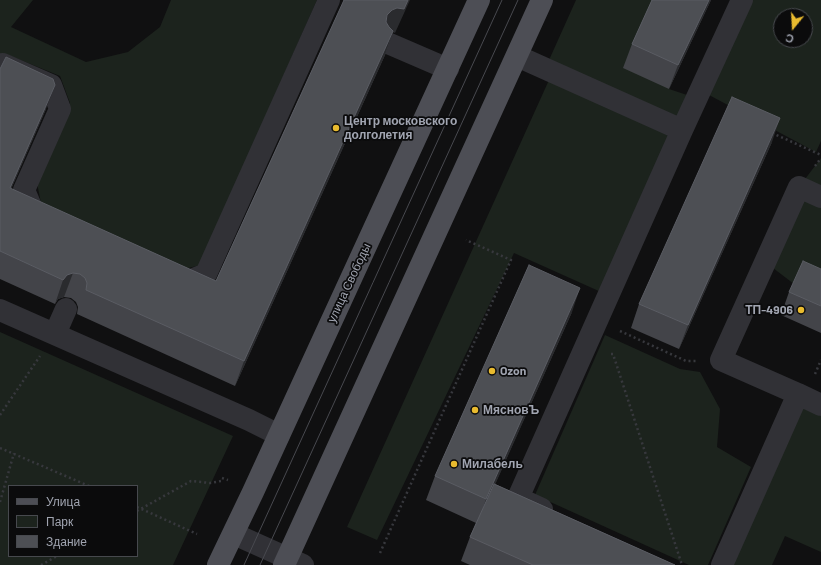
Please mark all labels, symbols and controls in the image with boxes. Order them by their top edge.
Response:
north arrow [773,8,813,48]
text: С [784,32,795,46]
place label: Центр московского долголетия [344,114,457,142]
marker: Центр московского долголетия [331,123,341,133]
street label: улица Свободы [324,241,374,325]
place label: ТП-4906 [745,303,793,317]
marker: ТП-4906 [796,305,806,315]
place label: Ozon [500,364,526,378]
marker: Ozon [487,366,497,376]
place label: МясновЪ [483,403,539,417]
marker: МясновЪ [470,405,480,415]
place label: Милабель [462,457,523,471]
marker: Милабель [449,459,459,469]
legend [8,485,138,557]
text: Улица [46,494,80,508]
text: Парк [46,514,73,528]
text: Здание [46,534,87,548]

